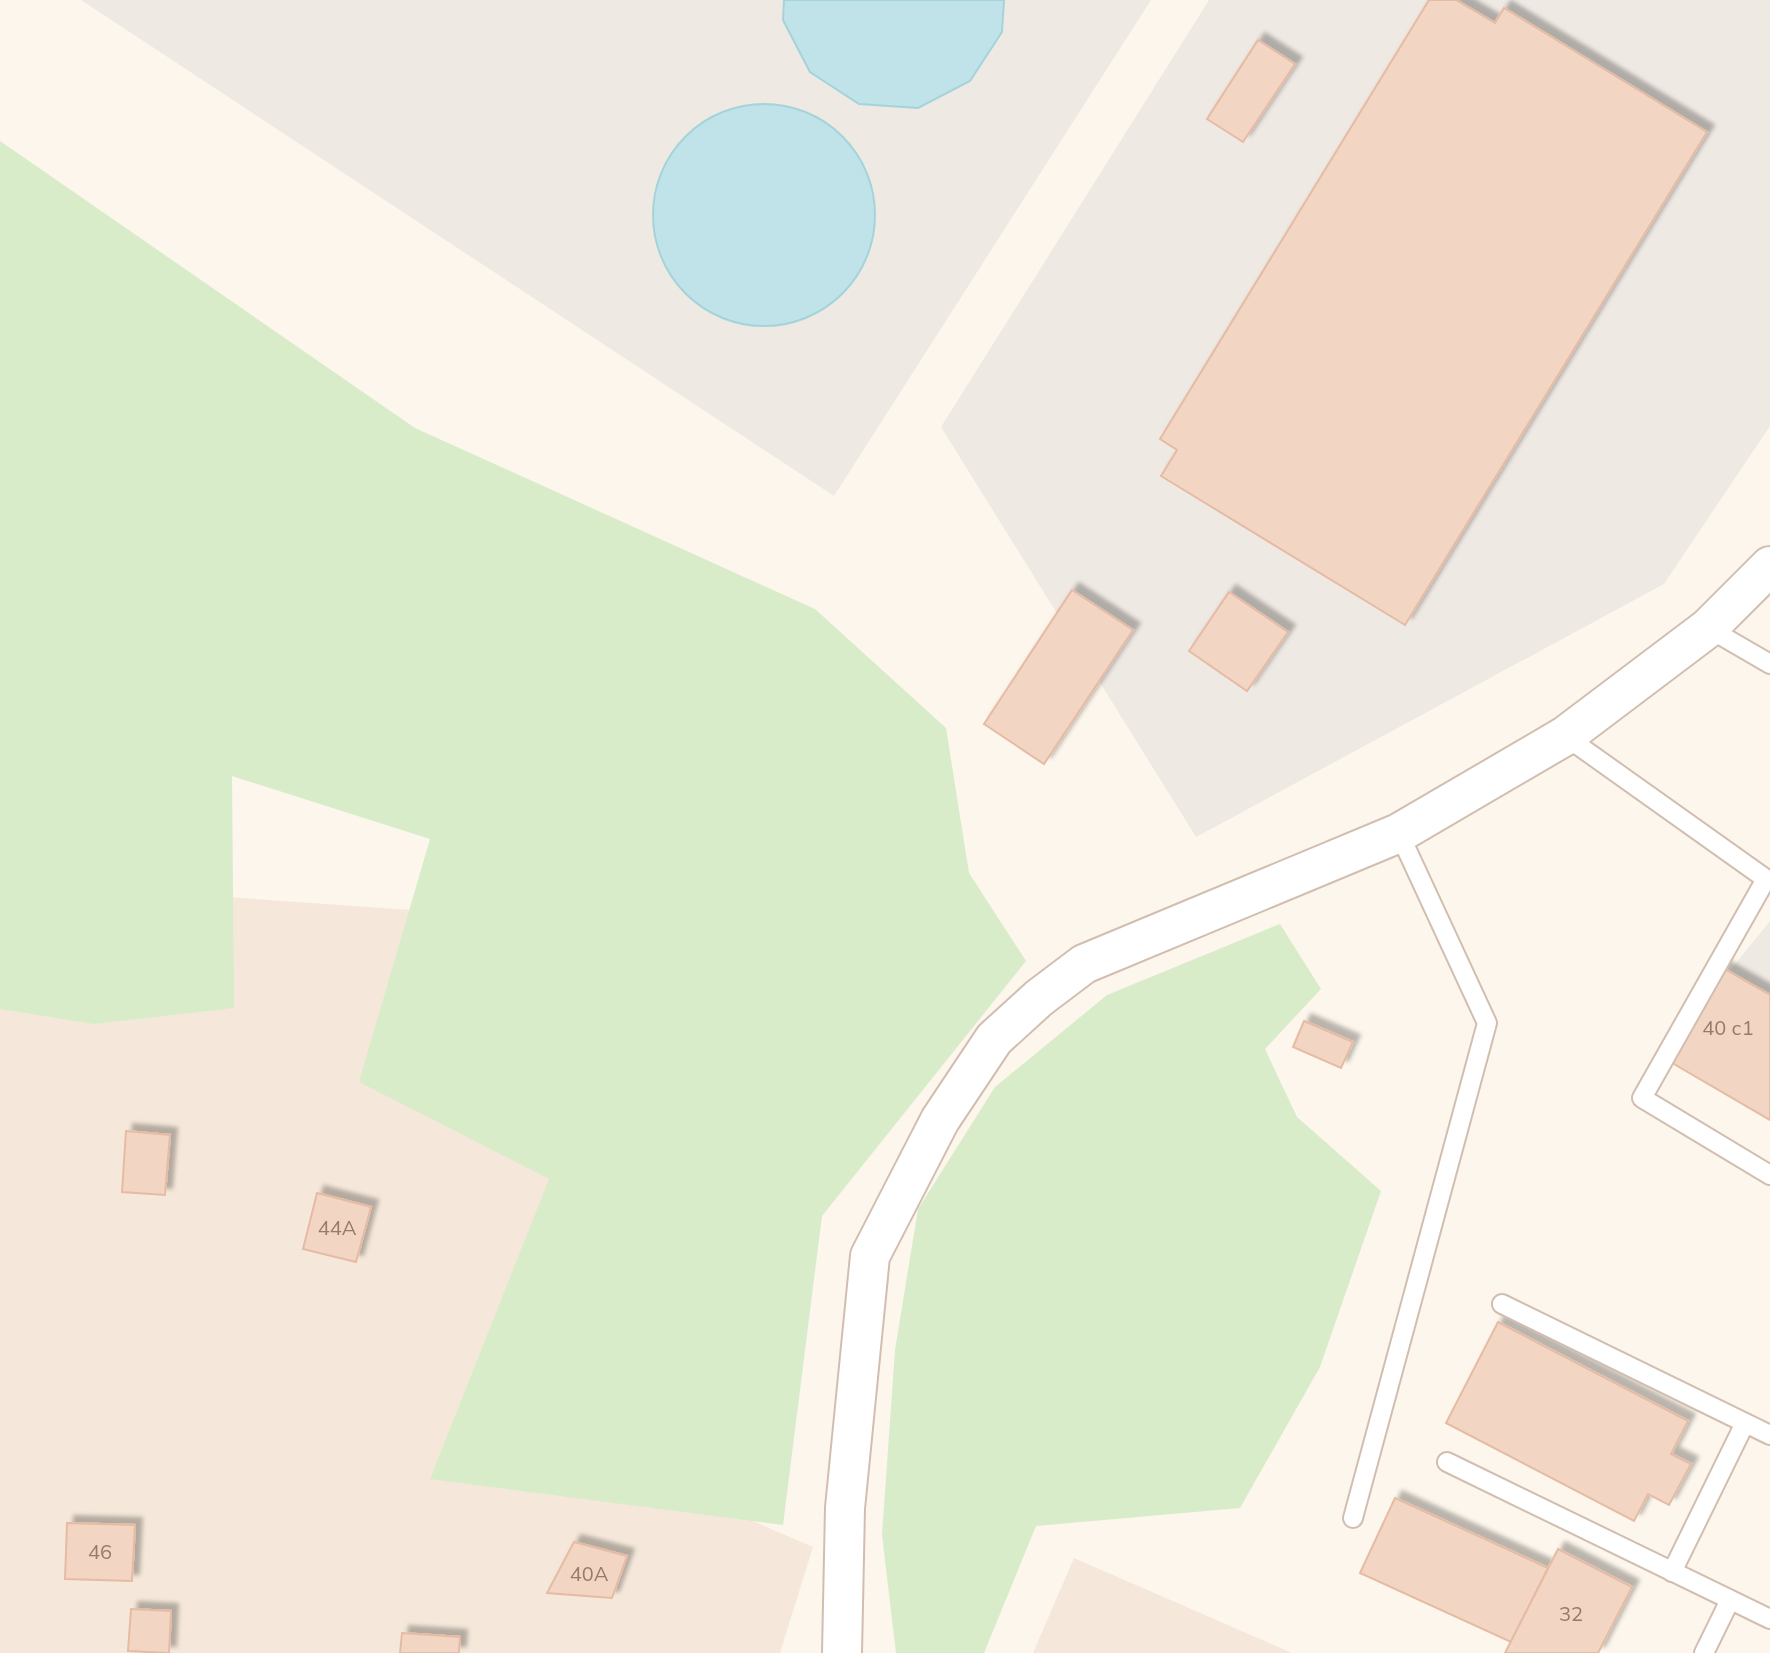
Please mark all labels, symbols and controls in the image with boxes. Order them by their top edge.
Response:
house number: 40 с1 [1702,1015,1754,1040]
house number: 44А [318,1215,357,1240]
house number: 46 [88,1539,112,1564]
house number: 40А [570,1561,609,1586]
house number: 32 [1559,1601,1583,1626]

